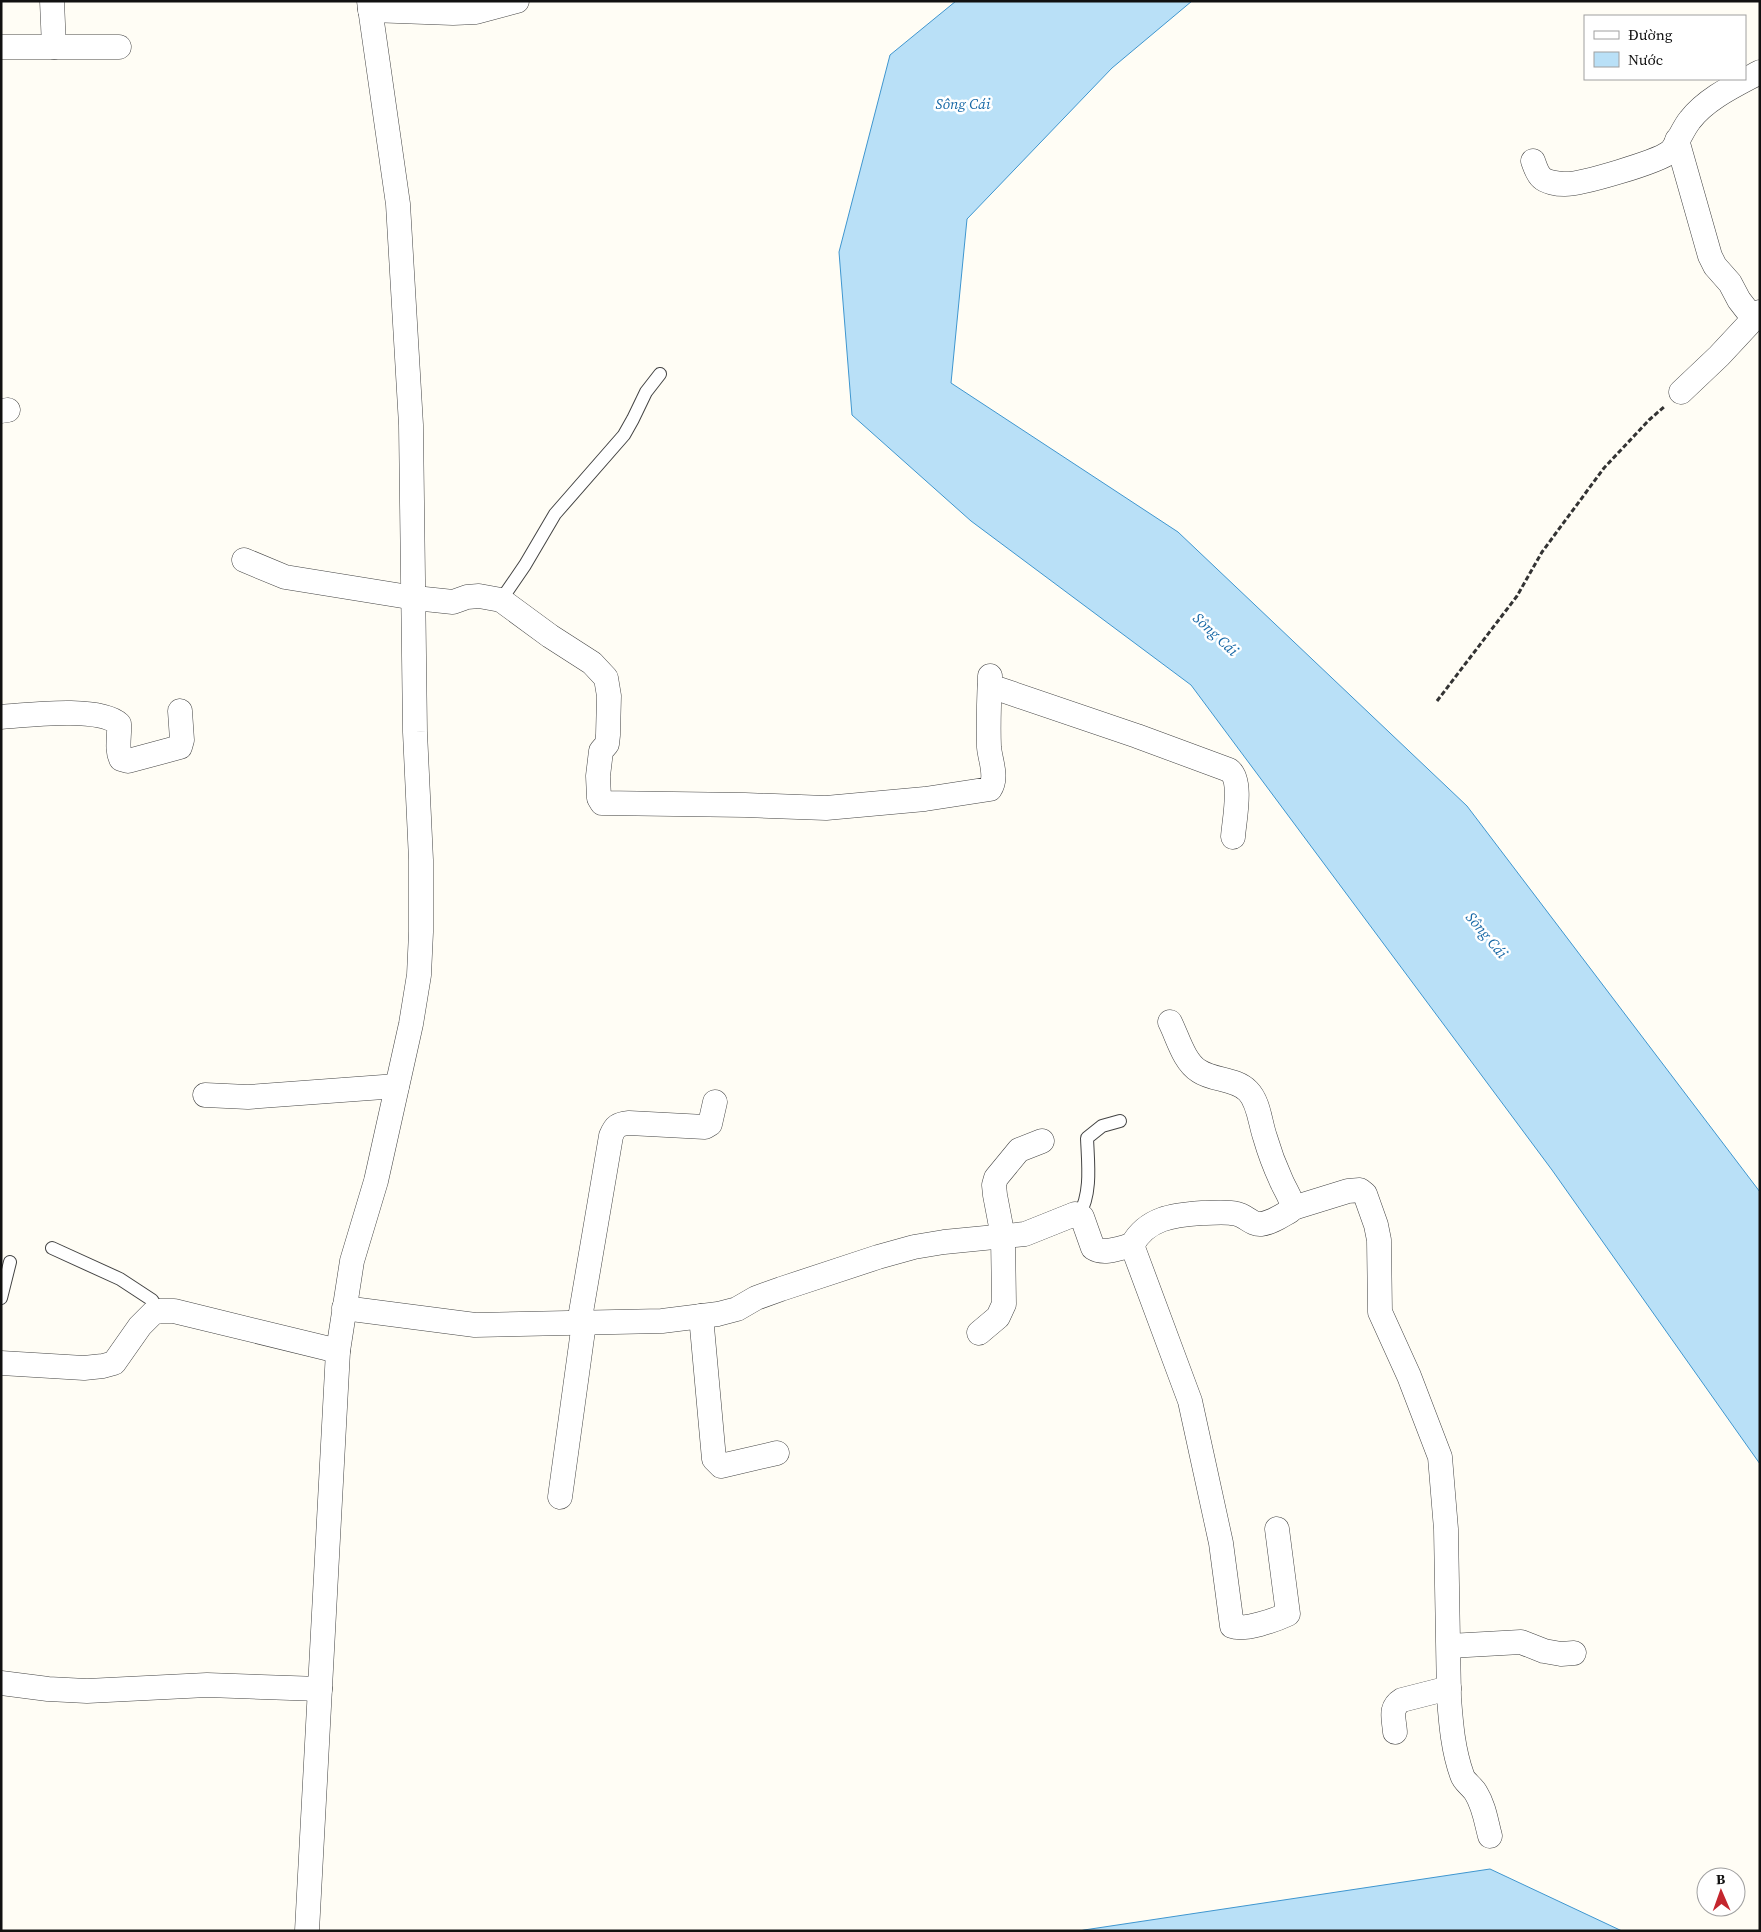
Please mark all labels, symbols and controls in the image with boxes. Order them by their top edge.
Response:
legend [1584,15,1746,80]
text: Đường [1628,24,1673,45]
text: Nước [1628,49,1663,70]
water label: Sông Cái [935,93,991,114]
water label: Sông Cái [1189,608,1244,661]
water label: Sông Cái [1461,907,1513,963]
north arrow [1696,1867,1746,1917]
text: B [1716,1869,1725,1889]

